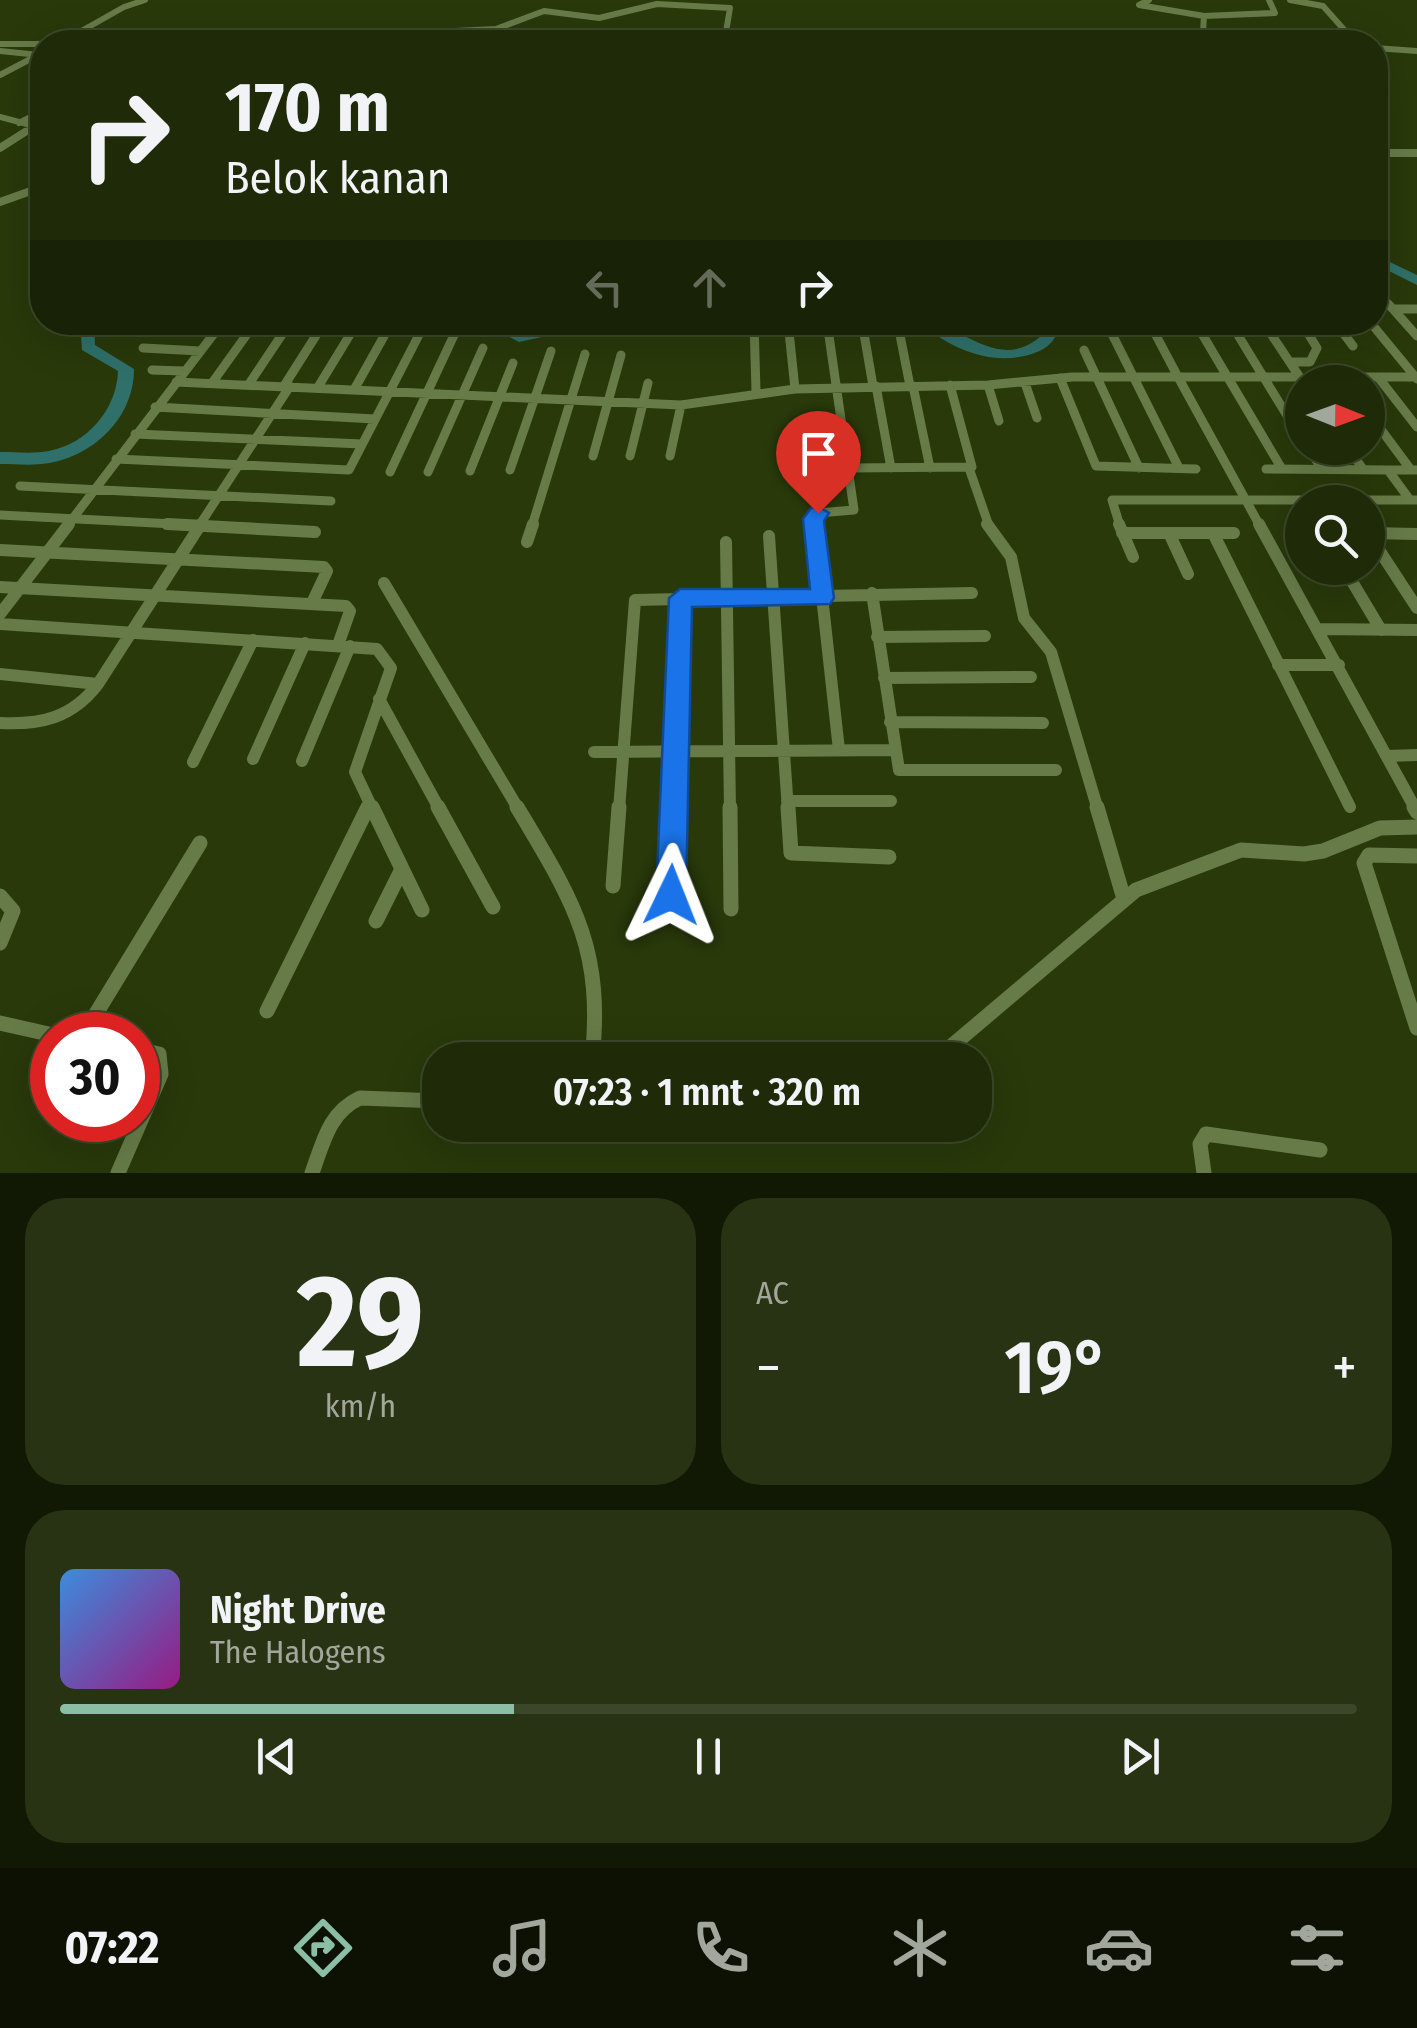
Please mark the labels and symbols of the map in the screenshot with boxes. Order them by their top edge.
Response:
north arrow [1285,365,1385,465]
pin [776,411,861,514]
position arrow [619,843,723,947]
speed limit sign: 30 [30,1012,160,1142]

